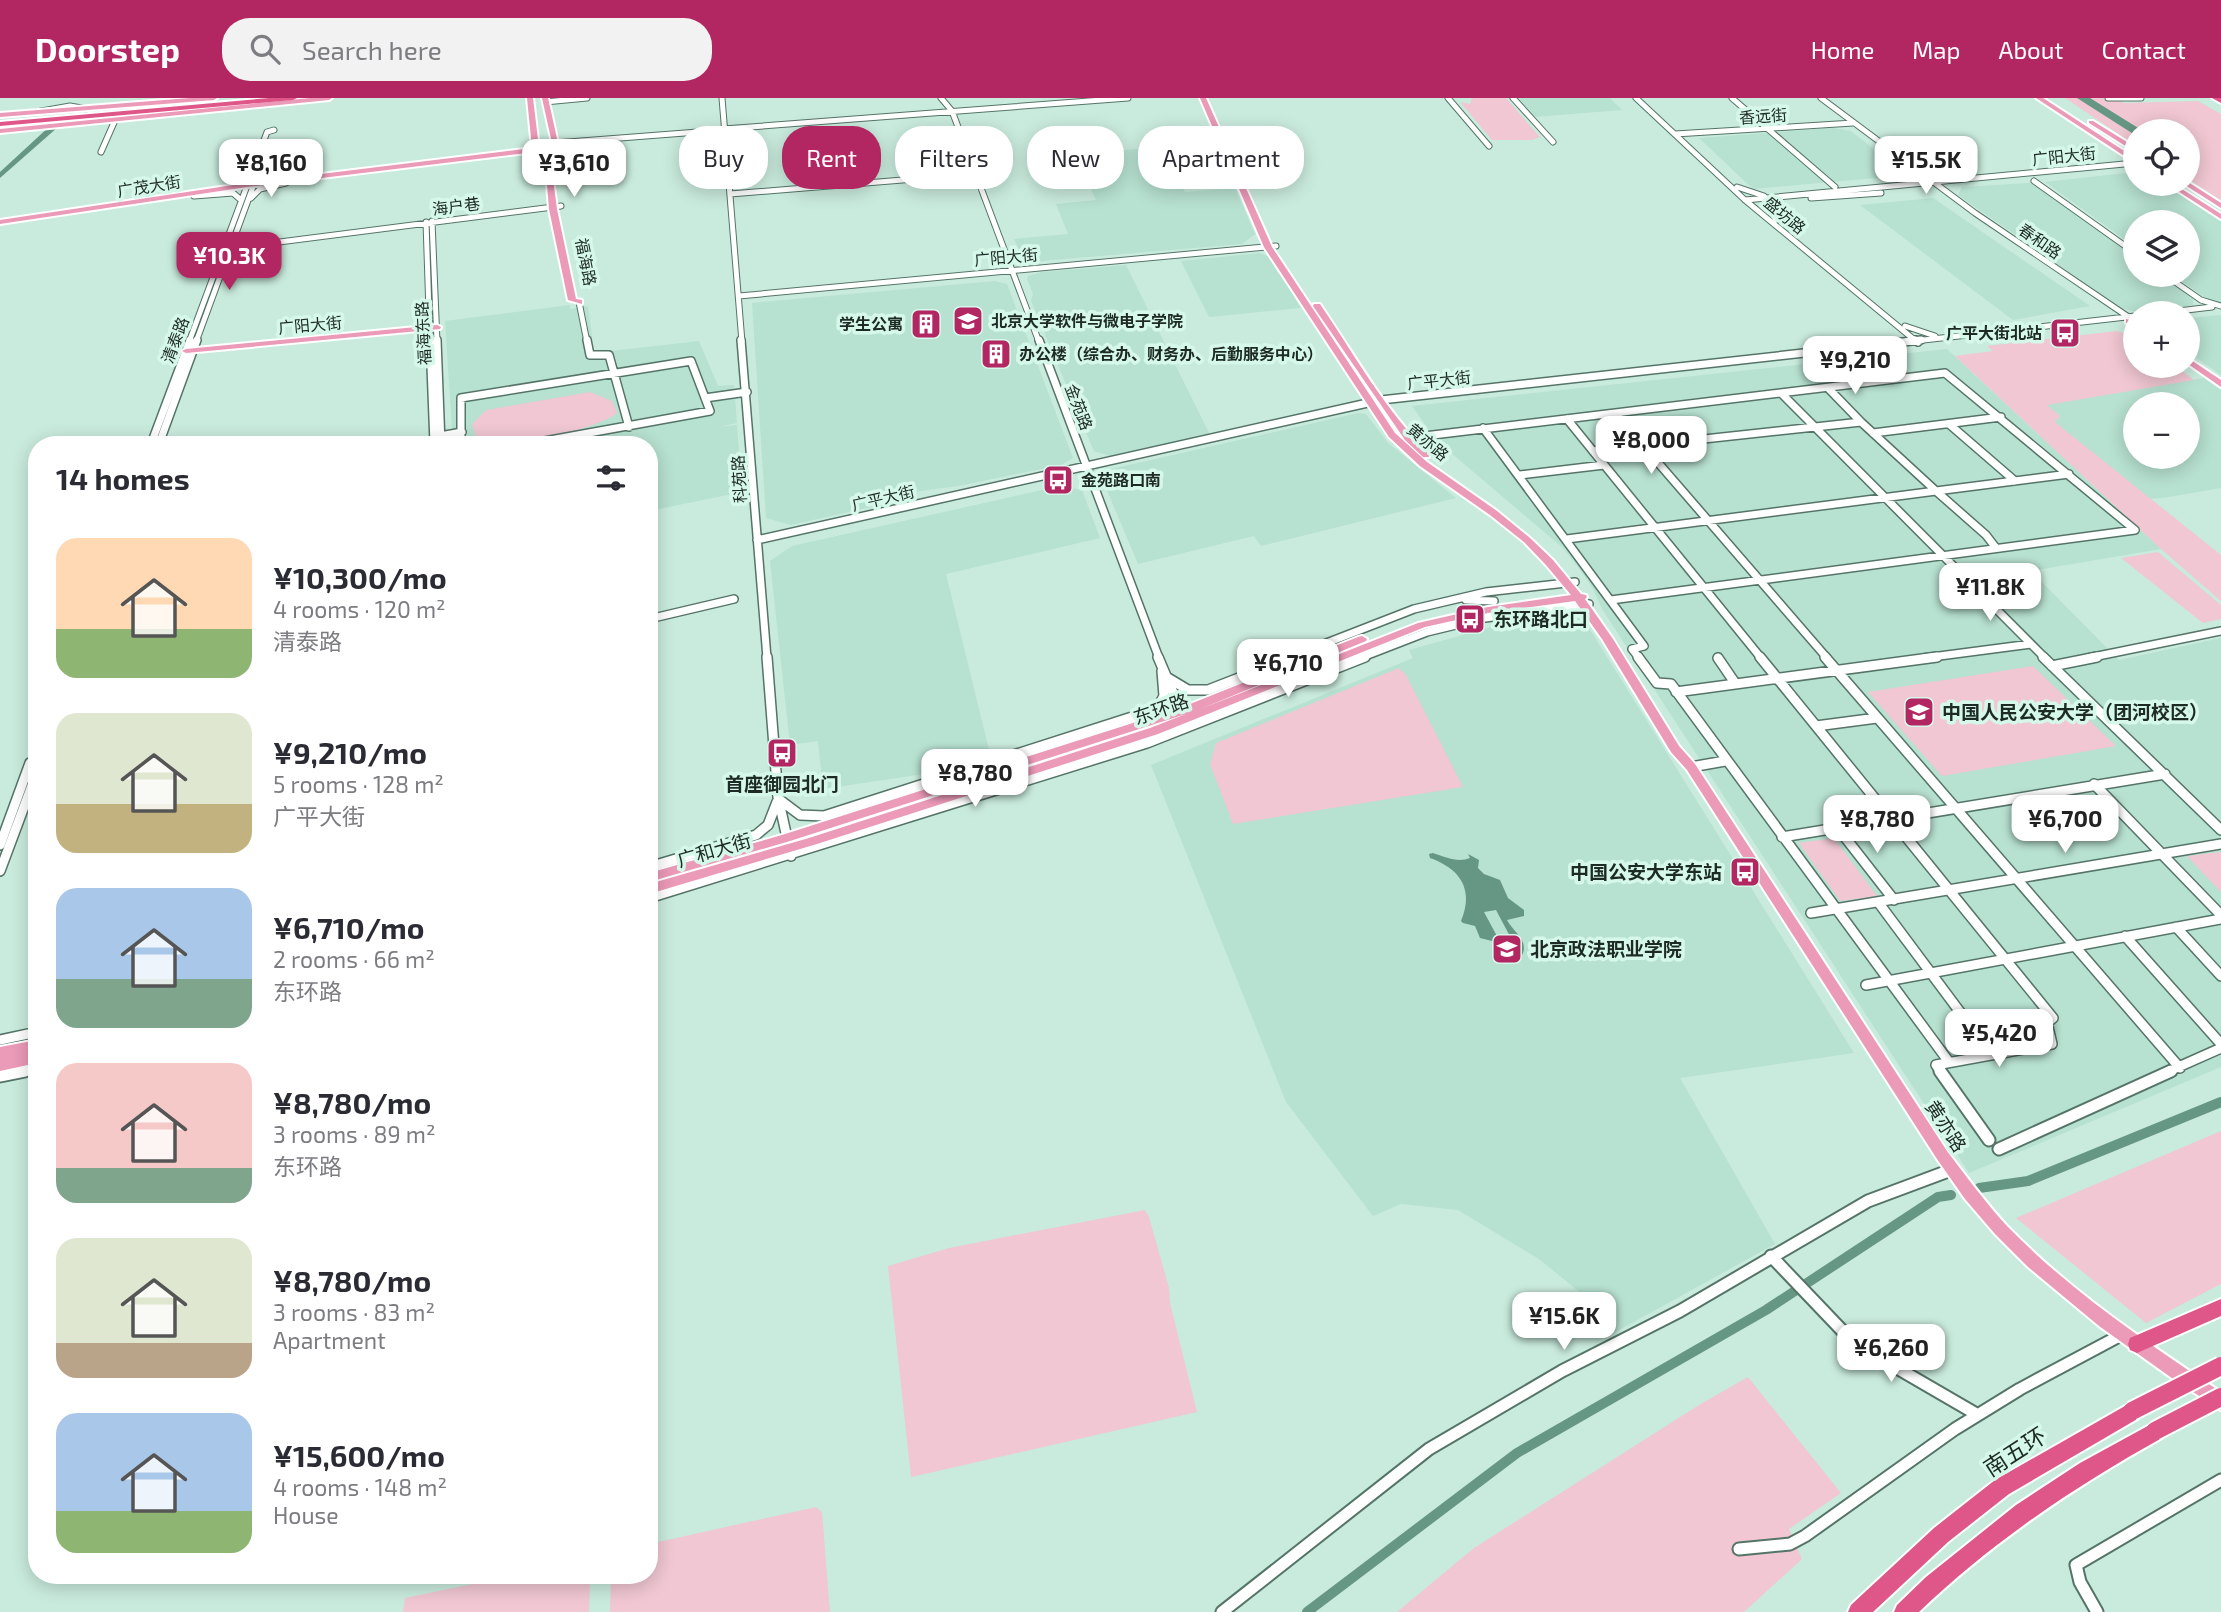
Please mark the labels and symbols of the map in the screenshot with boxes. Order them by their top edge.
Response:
street label: 香远街 [1738,104,1788,127]
pin: ¥15.5K [1869,136,1983,196]
pin: ¥8,160 [214,140,328,199]
pin: ¥3,610 [517,140,631,199]
street label: 广阳大街 [2031,143,2097,168]
street label: 广茂大街 [116,171,182,200]
street label: 盛坊路 [1761,192,1810,237]
street label: 海户巷 [431,193,481,218]
street label: 春和路 [2015,219,2065,262]
pin: ¥10.3K [172,232,286,292]
street label: 福海路 [573,237,600,287]
street label: 广阳大街 [973,244,1039,269]
street label: 福海东路 [411,301,434,365]
school or university icon: 北京大学软件与微电子学院 [951,304,985,338]
building icon: 学生公寓 [909,307,943,341]
place label: 北京大学软件与微电子学院 [991,311,1183,330]
street label: 广阳大街 [277,312,343,337]
street label: 清泰路 [157,314,192,366]
place label: 学生公寓 [839,314,903,333]
bus stop icon: 广平大街北站 [2048,316,2082,350]
place label: 广平大街北站 [1946,323,2042,342]
pin: ¥9,210 [1798,336,1912,396]
building icon: 办公楼（综合办、财务办、后勤服务中心） [979,337,1013,371]
place label: 办公楼（综合办、财务办、后勤服务中心） [1019,344,1323,363]
street label: 广平大街 [1406,367,1472,392]
street label: 金苑路 [1062,381,1097,433]
pin: ¥8,000 [1594,416,1708,476]
street label: 黄亦路 [1404,419,1453,464]
street label: 科苑路 [728,455,749,503]
bus stop icon: 金苑路口南 [1041,463,1075,497]
place label: 金苑路口南 [1081,470,1161,489]
street label: 广平大街 [850,481,916,514]
pin: ¥11.8K [1933,564,2047,623]
bus stop icon: 东环路北口 [1453,602,1487,636]
place label: 东环路北口 [1493,607,1588,630]
pin: ¥6,710 [1231,640,1345,699]
street label: 东环路 [1130,688,1192,729]
school or university icon: 中国人民公安大学（团河校区） [1902,695,1936,729]
place label: 中国人民公安大学（团河校区） [1942,700,2208,723]
bus stop icon: 首座御园北门 [765,736,799,770]
pin: ¥8,780 [918,750,1032,809]
place label: 首座御园北门 [725,772,839,795]
pin: ¥8,780 [1820,796,1934,855]
pin: ¥6,700 [2008,796,2122,855]
street label: 广和大街 [674,828,754,871]
bus stop icon: 中国公安大学东站 [1728,855,1762,889]
place label: 中国公安大学东站 [1570,860,1722,883]
school or university icon: 北京政法职业学院 [1490,932,1524,966]
place label: 北京政法职业学院 [1530,937,1682,960]
pin: ¥5,420 [1942,1010,2056,1069]
street label: 黄亦路 [1921,1096,1972,1156]
pin: ¥15.6K [1507,1292,1621,1352]
pin: ¥6,260 [1834,1324,1948,1384]
street label: 南五环 [1978,1421,2051,1482]

